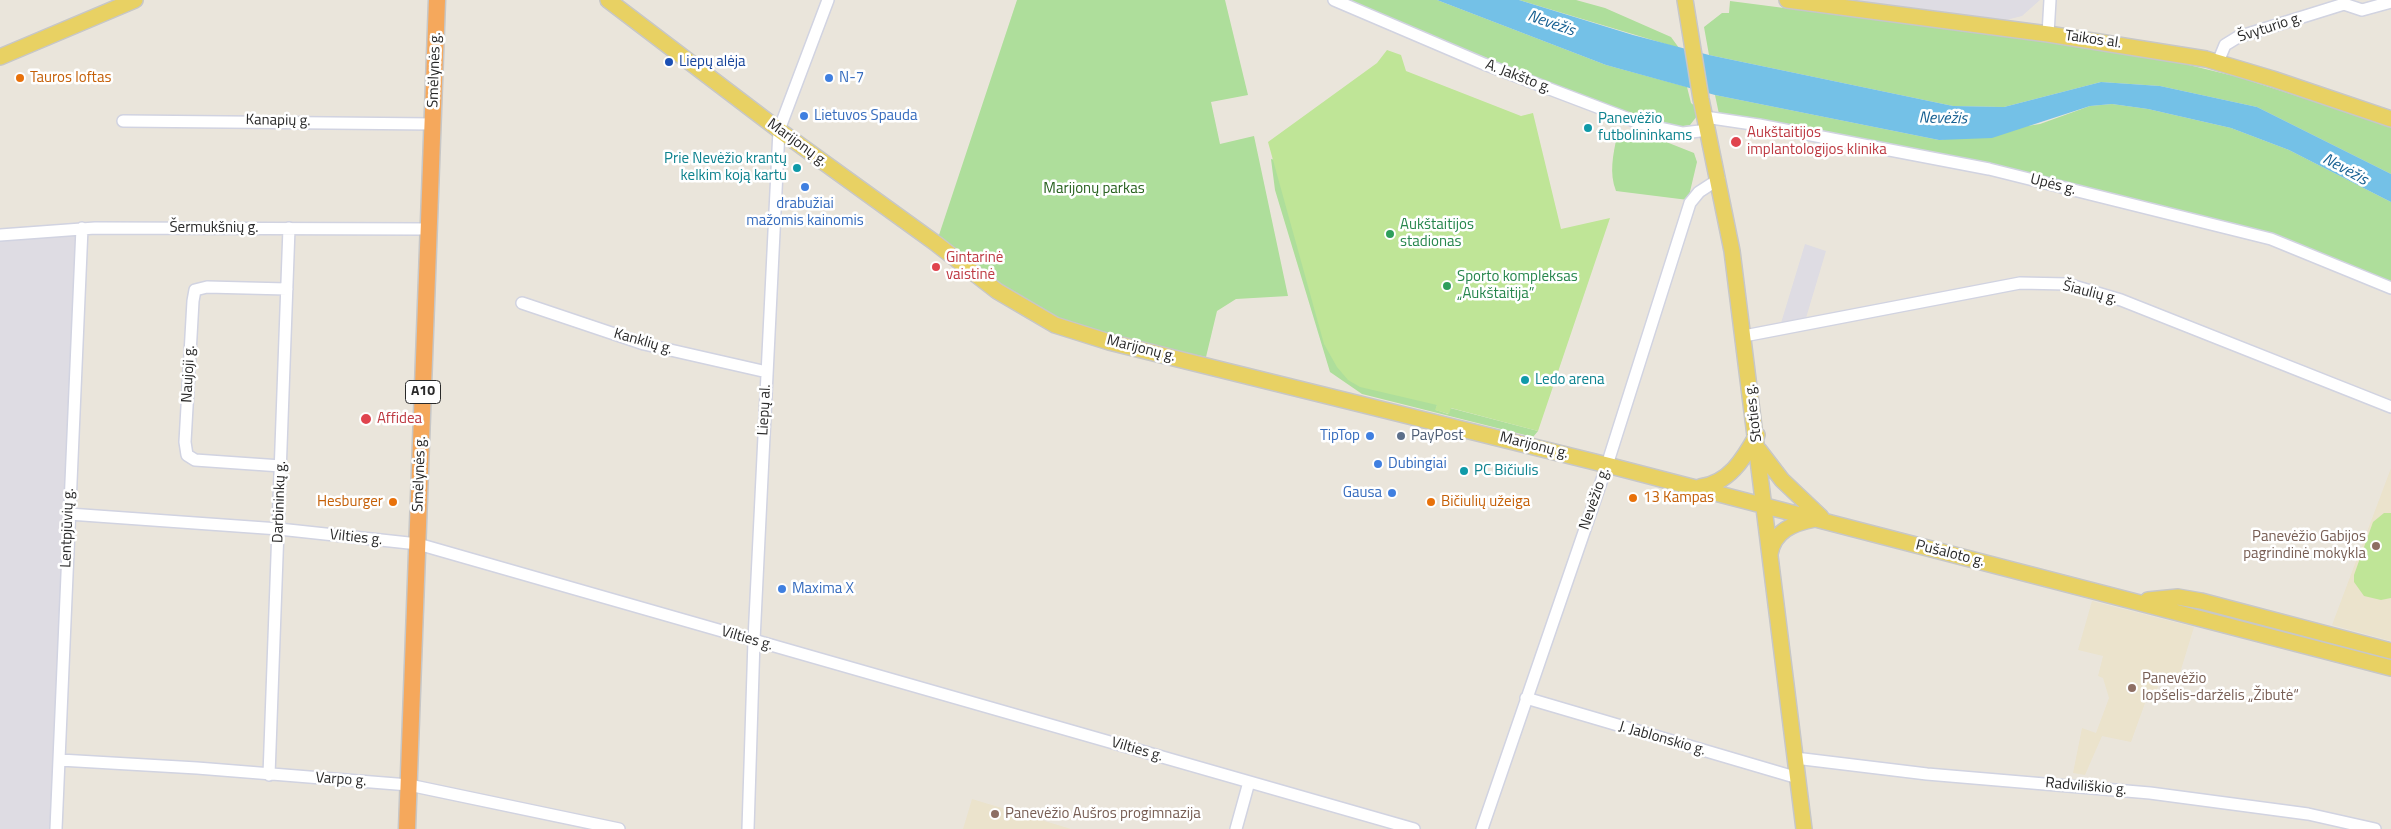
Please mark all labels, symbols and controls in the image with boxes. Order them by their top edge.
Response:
water label: Nevėžis [1525,7,1577,41]
street label: Švyturio g. [2236,9,2304,47]
street label: Taikos al. [2064,27,2122,53]
street label: Smėlynės g. [425,32,445,108]
place label: Liepų alėja [679,53,746,71]
marker: Liepų alėja [663,56,675,68]
street label: A. Jakšto g. [1483,56,1553,98]
place label: Tauros loftas [30,69,111,87]
place label: N-7 [839,69,864,87]
marker: Tauros loftas [14,72,26,84]
marker: N-7 [823,72,835,84]
place label: Lietuvos Spauda [814,107,917,125]
water label: Nevėžis [1919,109,1967,129]
marker: Lietuvos Spauda [798,110,810,122]
place label: Panevėžio futbolininkams [1598,110,1692,145]
street label: Kanapių g. [245,111,311,131]
street label: Marijonų g. [763,115,831,171]
marker: Panevėžio futbolininkams [1582,122,1594,134]
place label: Aukštaitijos implantologijos klinika [1747,124,1887,159]
marker: Aukštaitijos implantologijos klinika [1729,135,1743,149]
place label: Prie Nevėžio krantų kelkim koją kartu [664,150,787,185]
water label: Nevėžis [2319,150,2371,190]
marker: Prie Nevėžio krantų kelkim koją kartu [791,162,803,174]
street label: Upės g. [2028,171,2078,199]
park label: Marijonų parkas [1043,180,1145,198]
marker: drabužiai mažomis kainomis [799,181,811,193]
place label: drabužiai mažomis kainomis [746,195,864,230]
place label: Aukštaitijos stadionas [1400,216,1474,251]
street label: Šermukšnių g. [169,219,259,237]
marker: Aukštaitijos stadionas [1384,228,1396,240]
place label: Gintarinė vaistinė [946,249,1003,284]
marker: Gintarinė vaistinė [930,261,942,273]
place label: Sporto kompleksas „Aukštaitija” [1457,268,1578,303]
street label: Šiaulių g. [2061,278,2119,308]
marker: Sporto kompleksas „Aukštaitija” [1441,280,1453,292]
street label: Kanklių g. [612,325,674,359]
street label: Marijonų g. [1105,332,1177,366]
street label: Naujoji g. [179,345,199,403]
place label: Ledo arena [1535,371,1605,389]
marker: Ledo arena [1519,374,1531,386]
road number: A10 [406,381,440,404]
street label: Stoties g. [1742,383,1766,443]
street label: Liepų al. [755,384,775,436]
place label: Affidea [377,410,422,428]
marker: Affidea [359,412,373,426]
place label: TipTop [1320,427,1360,445]
place label: PayPost [1411,427,1463,445]
street label: Marijonų g. [1498,429,1570,463]
marker: TipTop [1364,430,1376,442]
marker: PayPost [1395,430,1407,442]
street label: Smėlynės g. [410,436,430,512]
place label: Dubingiai [1388,455,1447,473]
marker: Dubingiai [1372,458,1384,470]
street label: Darbininkų g. [270,461,290,543]
place label: PC Bičiulis [1474,462,1538,480]
marker: PC Bičiulis [1458,465,1470,477]
street label: Nevėžio g. [1576,466,1614,532]
place label: Gausa [1343,484,1382,502]
marker: Gausa [1386,487,1398,499]
street label: Lentpjūvių g. [58,488,78,568]
place label: 13 Kampas [1643,489,1714,507]
marker: 13 Kampas [1627,492,1639,504]
place label: Hesburger [317,493,383,511]
place label: Bičiulių užeiga [1441,493,1530,511]
marker: Hesburger [387,496,399,508]
marker: Bičiulių užeiga [1425,496,1437,508]
street label: Vilties g. [329,526,383,550]
place label: Panevėžio Gabijos pagrindinė mokykla [2243,528,2366,563]
street label: Pušaloto g. [1914,537,1986,571]
marker: Panevėžio Gabijos pagrindinė mokykla [2370,540,2382,552]
place label: Maxima X [792,580,854,598]
marker: Maxima X [776,583,788,595]
street label: Vilties g. [719,623,775,655]
place label: Panevėžio lopšelis-darželis „Žibutė“ [2142,670,2299,705]
marker: Panevėžio lopšelis-darželis „Žibutė“ [2126,682,2138,694]
street label: J. Jablonskio g. [1616,718,1708,760]
street label: Vilties g. [1109,734,1165,766]
street label: Varpo g. [315,769,367,791]
street label: Radviliškio g. [2045,774,2127,800]
place label: Panevėžio Aušros progimnazija [1005,805,1201,823]
marker: Panevėžio Aušros progimnazija [989,808,1001,820]

